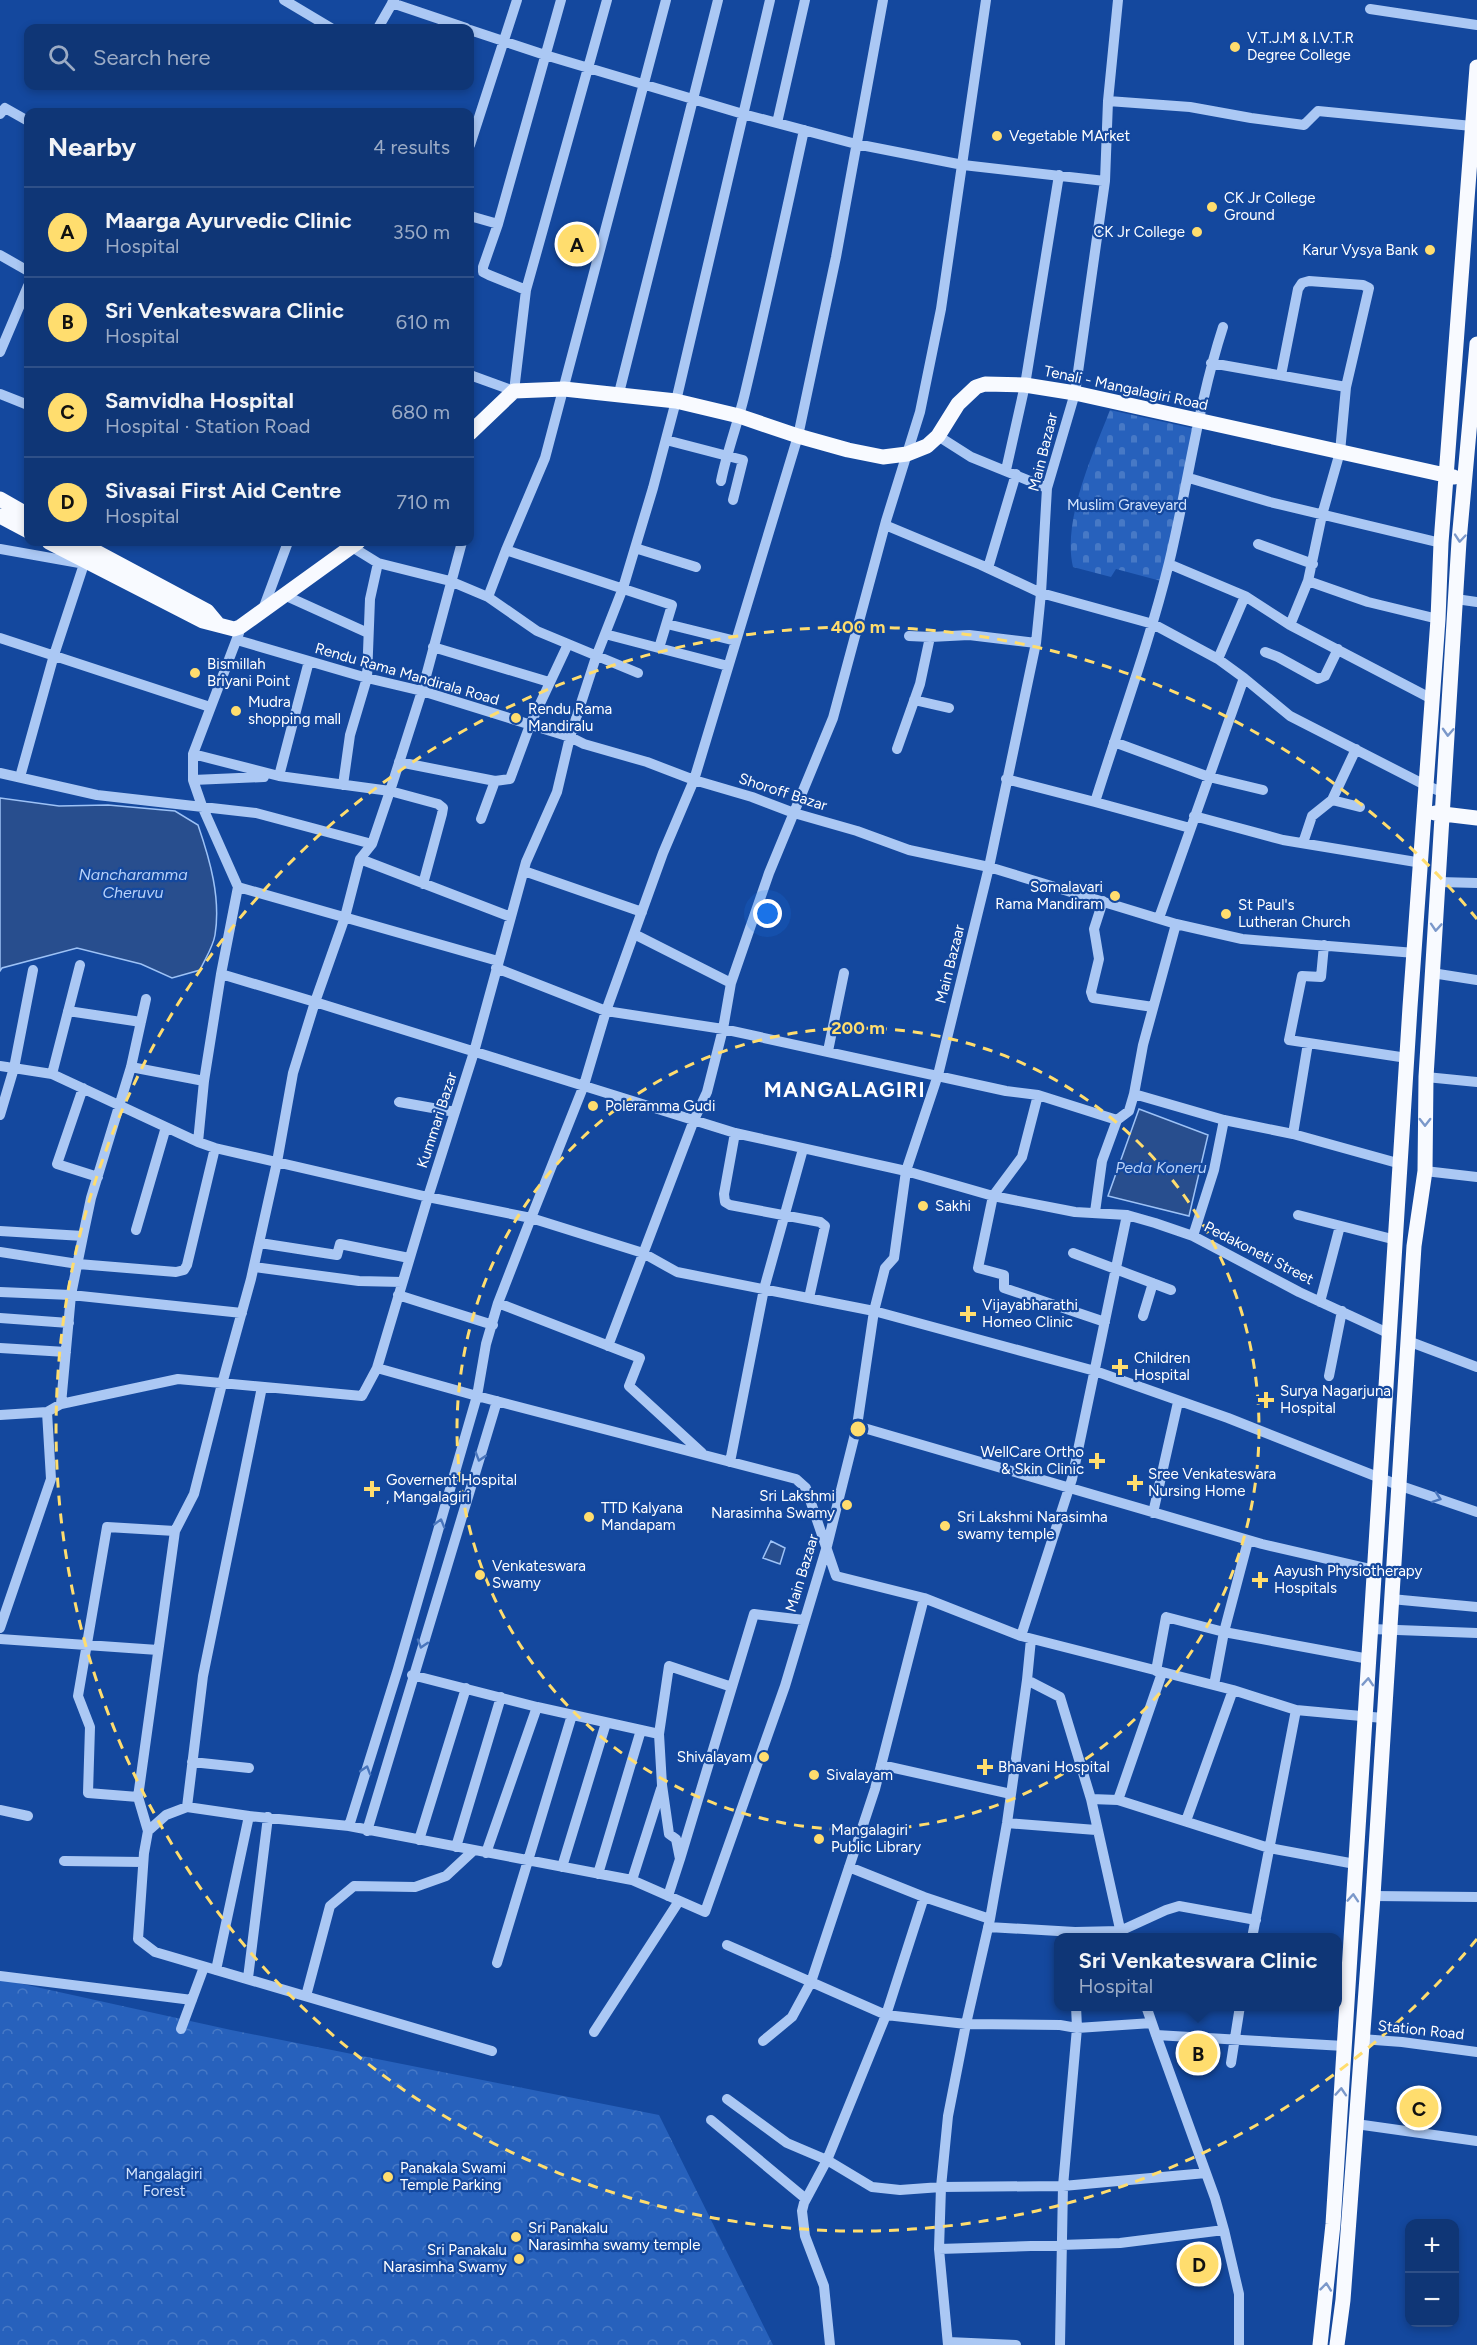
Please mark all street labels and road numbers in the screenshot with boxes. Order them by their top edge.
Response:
street label: Tenali - Mangalagiri Road [1042,362,1210,414]
street label: Main Bazaar [1025,411,1061,493]
street label: Rendu Rama Mandirala Road [313,639,501,709]
street label: Shoroff Bazar [737,769,829,815]
street label: Main Bazaar [932,923,968,1005]
street label: Kummari Bazar [413,1070,461,1170]
street label: Pedakoneti Street [1201,1218,1317,1288]
street label: Main Bazaar [782,1532,822,1614]
street label: Station Road [1377,2017,1465,2043]

